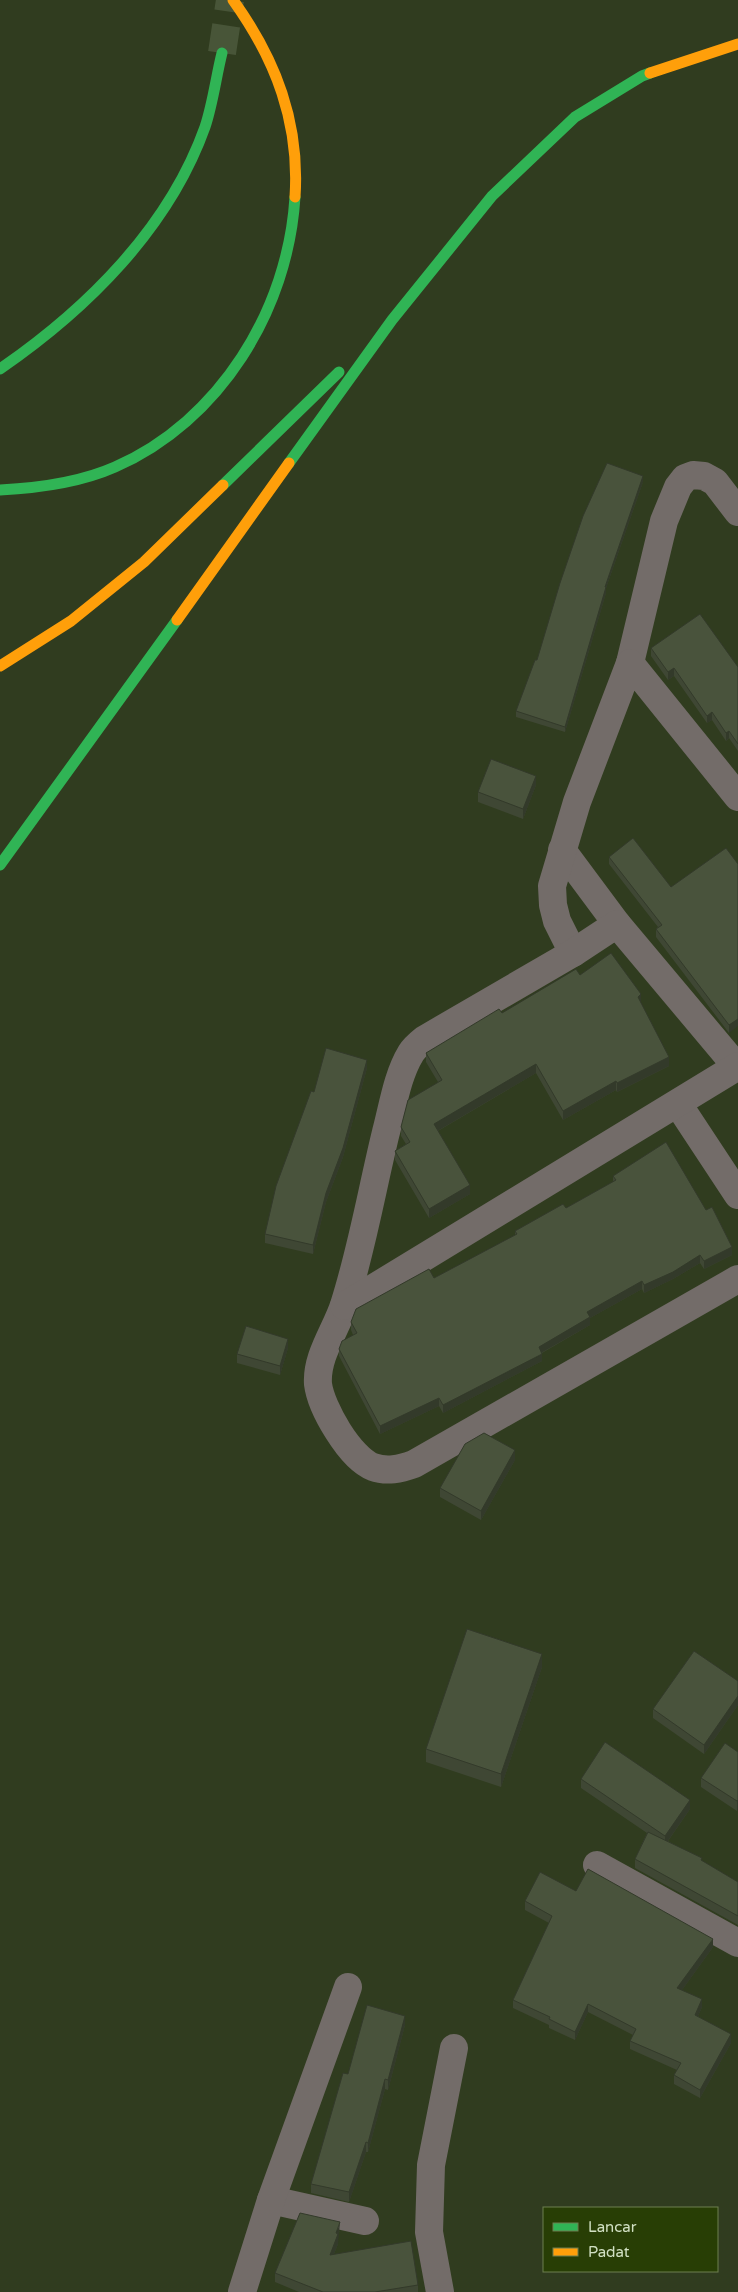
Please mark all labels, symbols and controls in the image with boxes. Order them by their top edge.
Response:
legend [543,2207,718,2272]
text: Lancar [588,2218,637,2236]
text: Padat [588,2243,630,2261]

